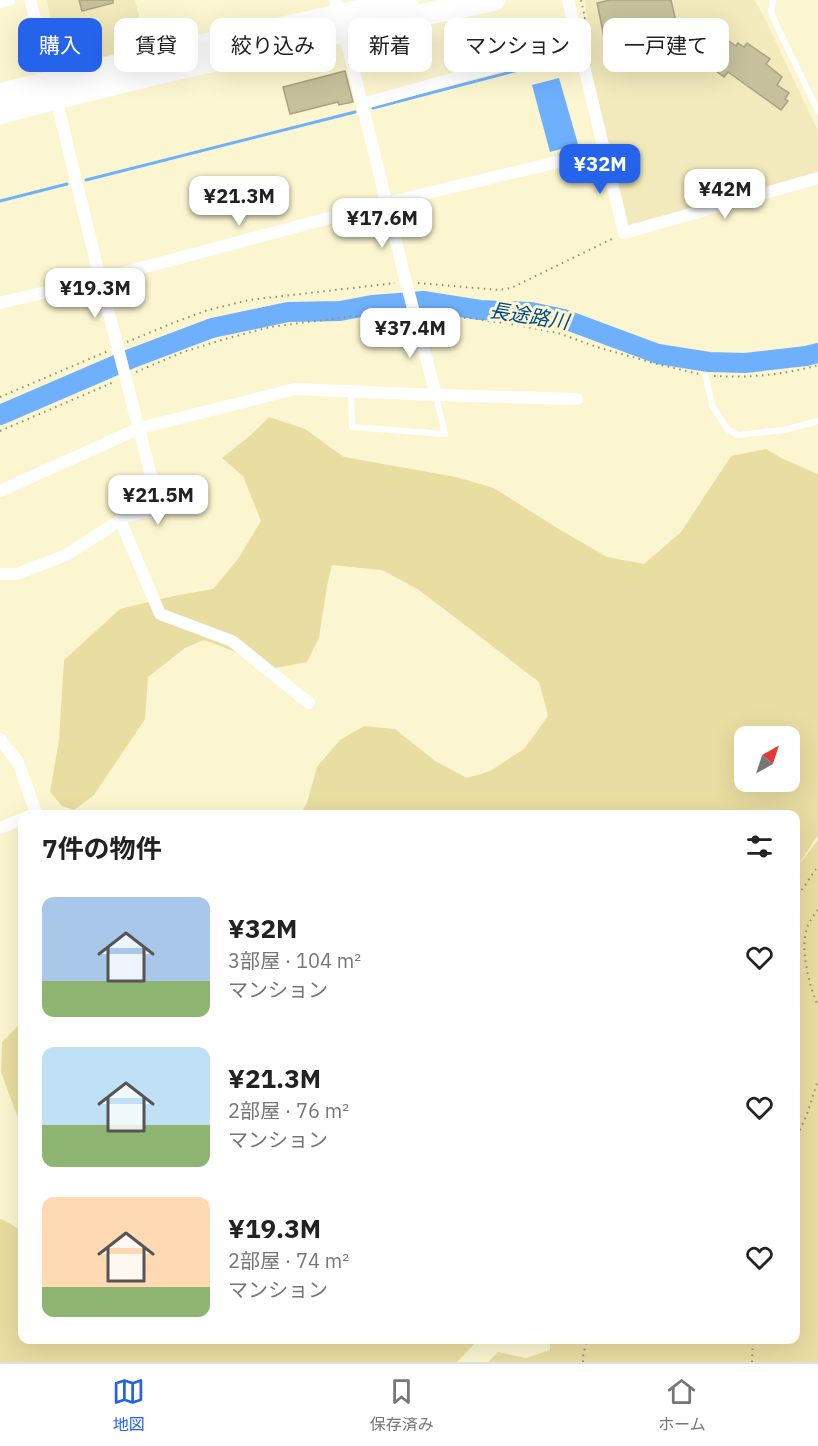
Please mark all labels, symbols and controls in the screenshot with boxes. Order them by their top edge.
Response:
chip: 購入 [18,18,102,72]
chip: 賃貸 [114,18,198,72]
chip: 絞り込み [210,18,336,72]
chip: 新着 [348,18,432,72]
chip: マンション [444,18,591,72]
chip: 一戸建て [603,18,729,72]
pin: ¥32M [564,144,636,195]
text: ¥32M [573,150,627,177]
pin: ¥42M [689,169,761,220]
text: ¥42M [698,175,752,202]
pin: ¥21.3M [190,176,288,227]
text: ¥21.3M [203,182,275,209]
pin: ¥17.6M [333,198,431,249]
text: ¥17.6M [346,204,418,231]
pin: ¥19.3M [46,268,144,319]
text: ¥19.3M [59,274,131,301]
water label: 長途路川 [487,296,573,335]
pin: ¥37.4M [361,308,459,359]
text: ¥37.4M [374,314,446,341]
pin: ¥21.5M [109,475,207,526]
text: ¥21.5M [122,481,194,508]
north arrow [734,726,800,792]
map controls [734,726,800,792]
icon: filters [743,830,776,863]
text: 7件の物件 [42,831,162,865]
text: ¥32M [228,911,297,945]
icon: home [90,921,162,993]
icon: heart [743,941,776,974]
text: 3部屋 · 104 m² [228,947,361,974]
text: マンション [228,976,328,1003]
text: ¥21.3M [228,1061,321,1095]
icon: home [90,1071,162,1143]
icon: heart [743,1091,776,1124]
text: 2部屋 · 76 m² [228,1097,349,1124]
text: マンション [228,1126,328,1153]
text: ¥19.3M [228,1211,321,1245]
icon: home [90,1221,162,1293]
icon: heart [743,1241,776,1274]
text: 2部屋 · 74 m² [228,1247,349,1274]
text: マンション [228,1276,328,1303]
tab: 地図 [112,1375,145,1435]
tab: 保存済み [370,1375,434,1435]
tab: ホーム [658,1375,706,1435]

